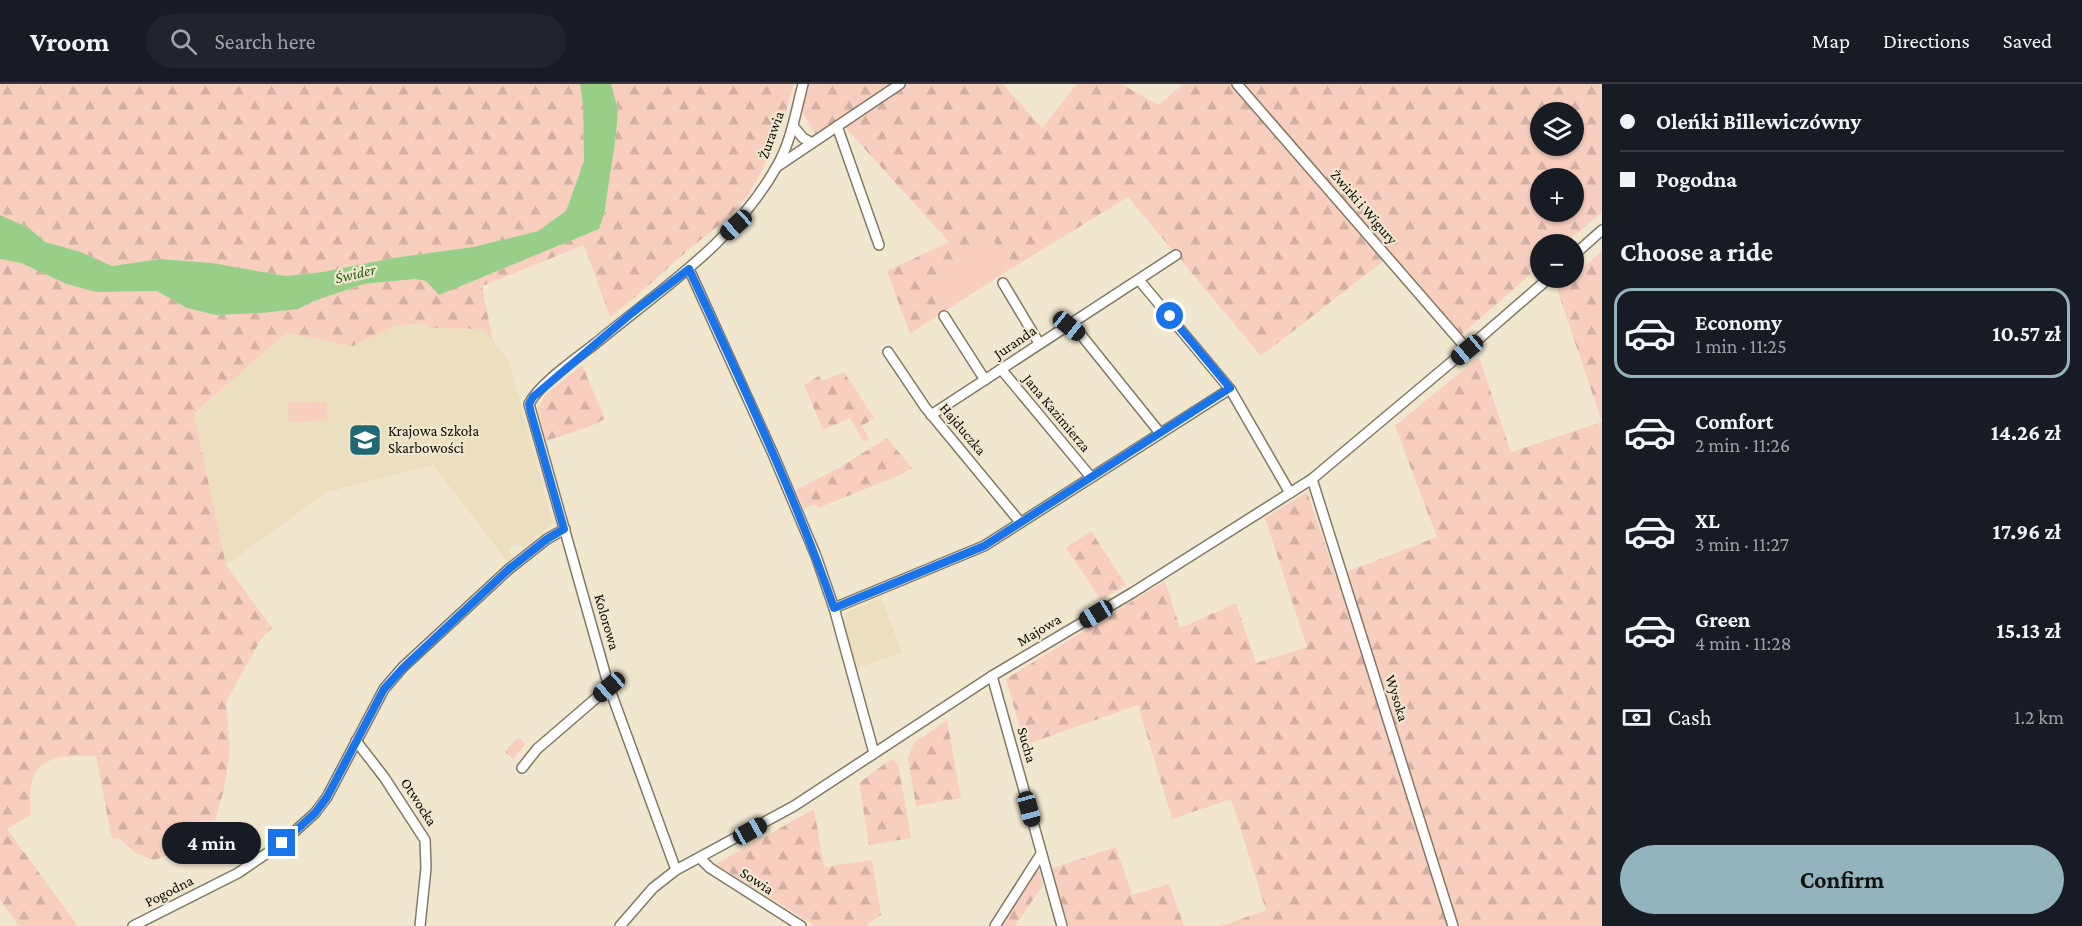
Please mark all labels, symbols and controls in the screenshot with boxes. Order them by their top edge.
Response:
search box [146,14,566,68]
icon: search [167,25,200,58]
text: Vroom [30,26,110,57]
text: Search here [215,29,315,54]
text: Map [1812,29,1850,53]
text: Directions [1883,29,1970,53]
text: Saved [2003,29,2052,53]
map controls [1530,102,1584,288]
button: layers [1530,102,1584,156]
street label: Żurawia [755,109,787,161]
text: Oleńki Billewiczówny [1656,109,1861,134]
street label: Żwirki i Wigury [1327,167,1401,248]
text: Pogodna [1656,167,1737,192]
button: + [1530,168,1584,222]
car [717,206,755,244]
button: − [1530,234,1584,288]
text: Choose a ride [1620,237,1773,267]
water label: Świder [333,260,377,286]
route start [1156,302,1183,329]
icon: car [1623,306,1677,360]
car [1049,308,1089,344]
text: Economy [1695,310,1782,335]
text: 10.57 zł [1992,321,2061,346]
street label: Juranda [989,322,1040,364]
car [1447,332,1487,368]
text: 1 min · 11:25 [1695,335,1787,357]
street label: Jana Kazimierza [1018,370,1094,456]
street label: Hajduczka [936,400,989,459]
icon: car [1623,405,1677,459]
text: Comfort [1695,409,1773,434]
text: 14.26 zł [1991,420,2061,445]
school or university icon: Krajowa Szkoła Skarbowości [347,422,383,458]
place label: Krajowa Szkoła Skarbowości [388,423,479,456]
text: 2 min · 11:26 [1695,434,1790,456]
icon: car [1623,504,1677,558]
text: XL [1695,508,1720,533]
text: 17.96 zł [1993,519,2061,544]
text: 3 min · 11:27 [1695,533,1789,555]
street label: Kolorowa [591,592,623,652]
car [1076,597,1116,631]
icon: car [1623,603,1677,657]
text: Green [1695,607,1751,632]
street label: Majowa [1014,611,1064,650]
text: 15.13 zł [1996,618,2061,643]
text: 4 min · 11:28 [1695,632,1791,654]
car [590,668,628,706]
street label: Wysoka [1381,673,1412,723]
icon: cash [1620,701,1653,734]
text: Cash [1668,705,1712,730]
text: 1.2 km [2014,706,2064,728]
street label: Sucha [1014,725,1040,765]
street label: Otwocka [398,775,440,829]
car [1016,789,1042,829]
car [730,814,770,848]
callout: 4 min [162,822,261,864]
route end [268,829,295,856]
text: 4 min [187,832,236,854]
button: Confirm [1620,845,2064,914]
street label: Sowia [737,864,777,898]
street label: Pogodna [142,872,196,911]

